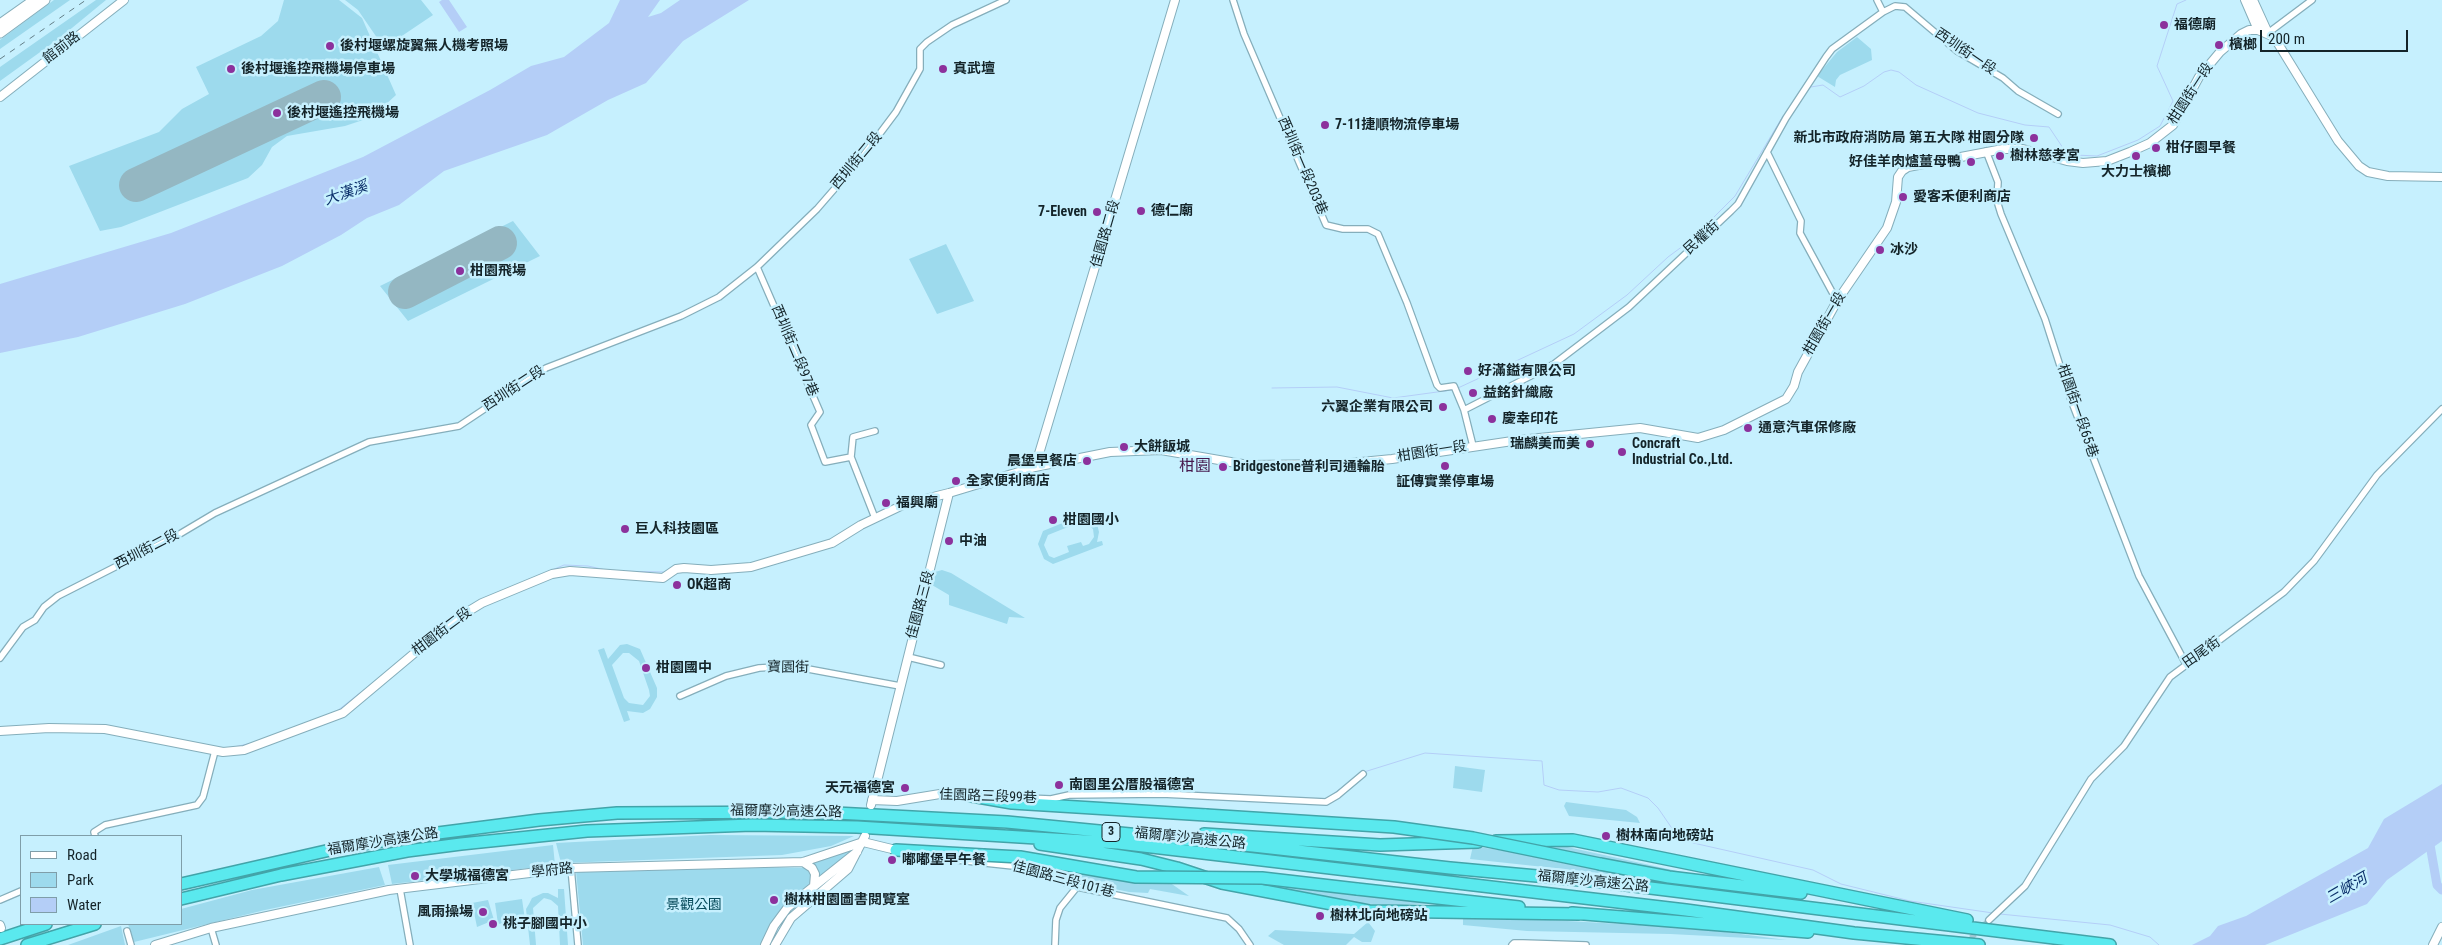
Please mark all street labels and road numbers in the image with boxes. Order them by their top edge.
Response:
street label: 西圳街一段 [1931,25,1999,79]
street label: 館前路 [40,28,84,68]
street label: 柑園街一段 [2165,60,2217,128]
street label: 西圳街一段203巷 [1274,115,1330,217]
street label: 西圳街二段 [828,129,886,193]
street label: 佳園路二段 [1088,198,1124,270]
street label: 民權街 [1681,218,1723,258]
street label: 柑園街一段 [1800,289,1850,359]
street label: 西圳街二段97巷 [767,303,821,399]
street label: 柑園街一段65巷 [2053,362,2101,460]
street label: 西圳街二段 [480,363,548,415]
street label: 柑園街一段 [1396,438,1468,466]
street label: 西圳街二段 [112,527,182,573]
street label: 佳園路三段 [904,569,938,641]
street label: 柑園街二段 [409,604,475,660]
street label: 田尾街 [2180,634,2224,672]
street label: 寶園街 [767,659,809,677]
street label: 佳園路三段99巷 [939,787,1037,807]
street label: 福爾摩沙高速公路 [730,803,842,821]
road number: 3 [1102,822,1120,842]
street label: 福爾摩沙高速公路 [326,825,440,859]
street label: 福爾摩沙高速公路 [1133,825,1247,853]
street label: 佳園路三段101巷 [1010,858,1116,902]
street label: 學府路 [530,860,574,882]
street label: 福爾摩沙高速公路 [1536,868,1650,896]

